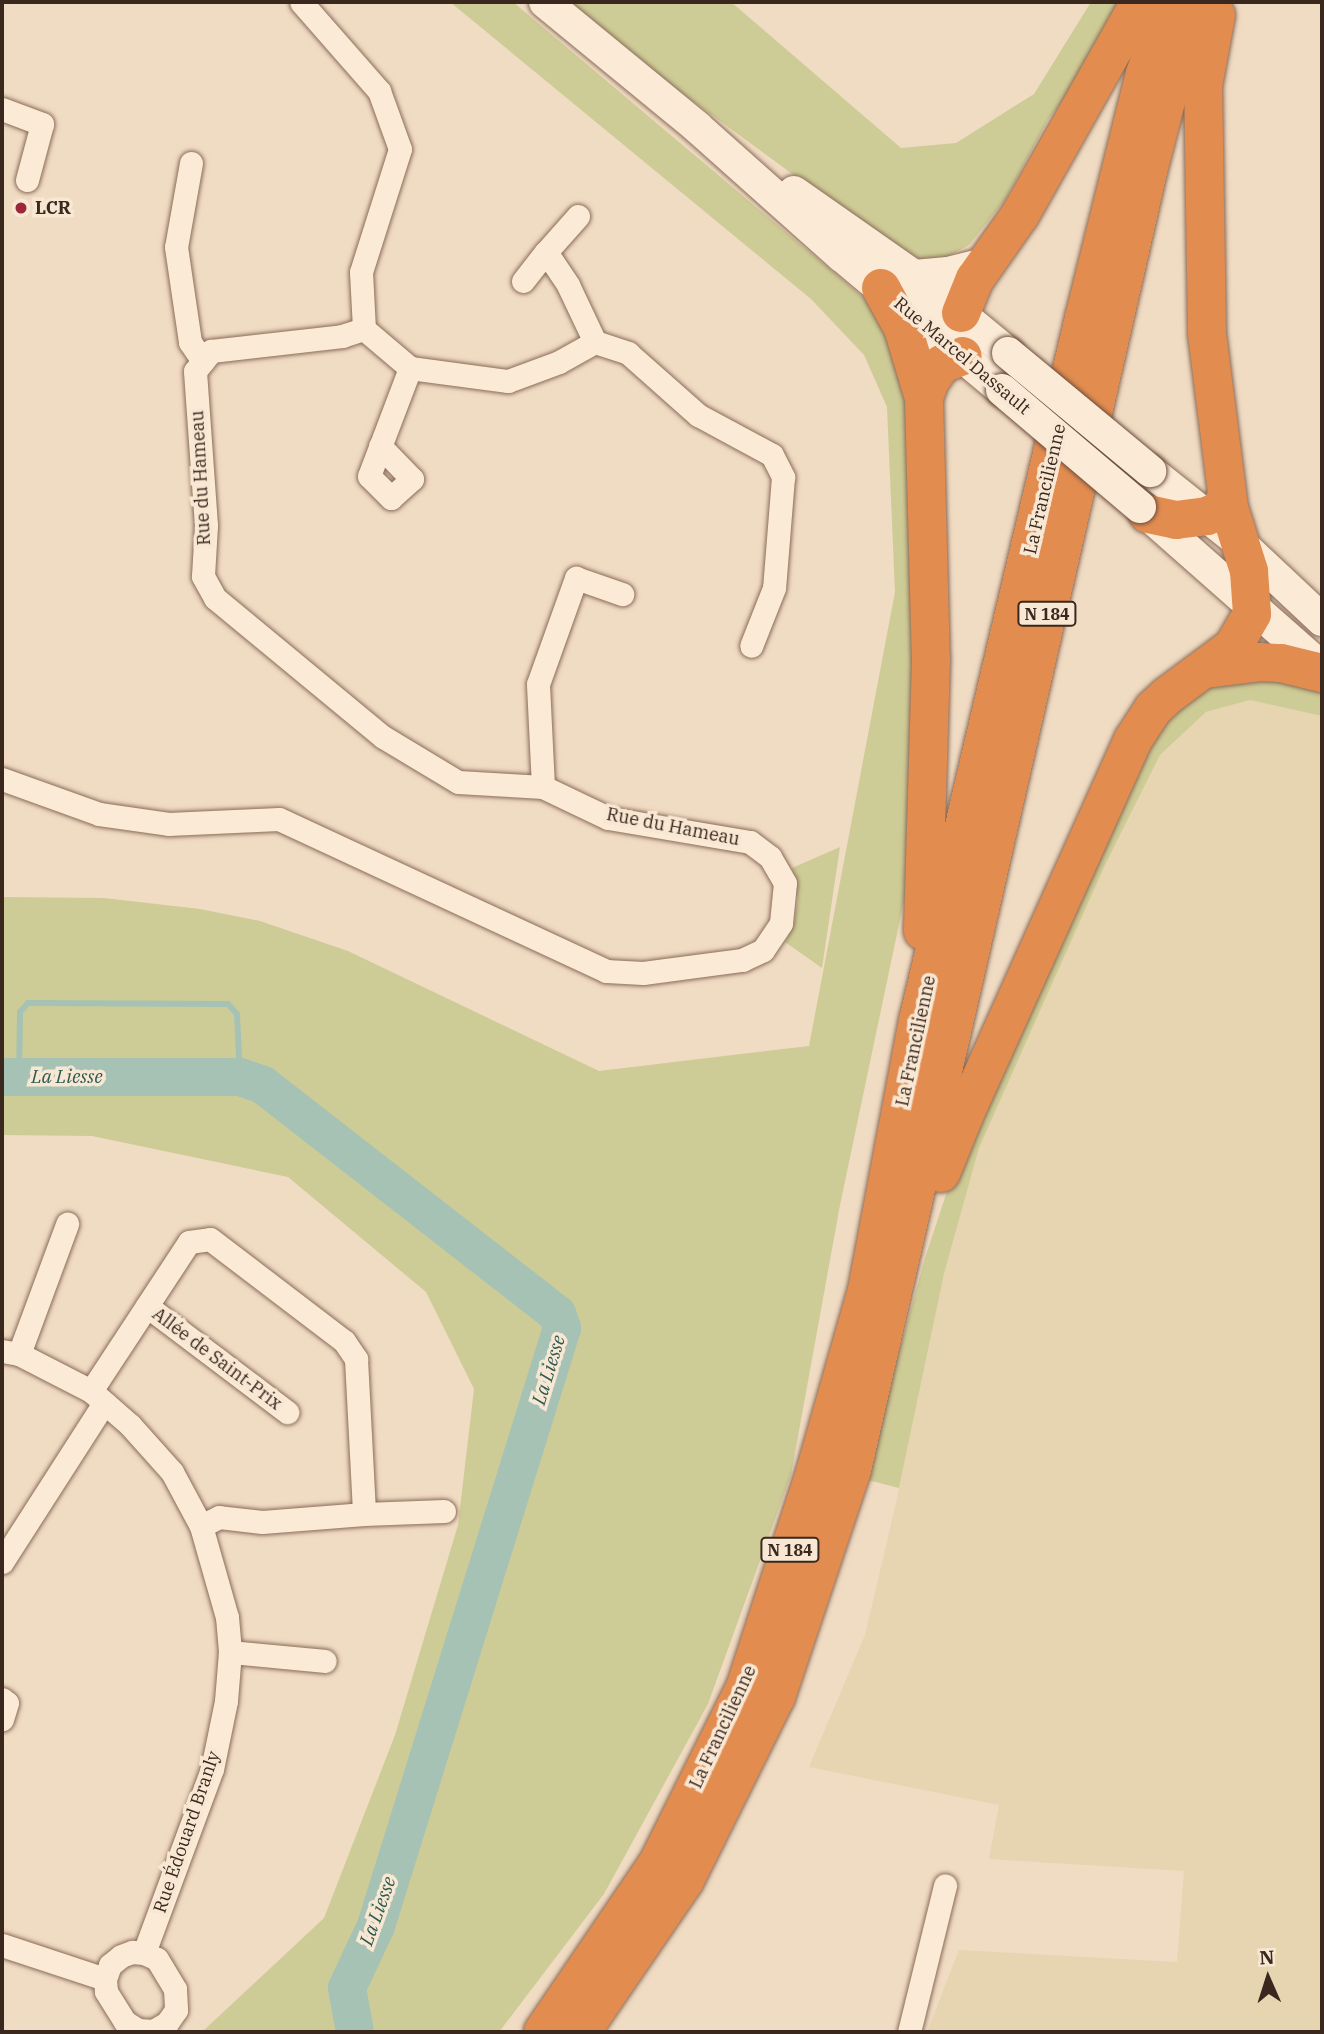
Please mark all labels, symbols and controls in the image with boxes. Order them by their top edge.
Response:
place label: LCR [35,197,71,219]
marker: LCR [13,200,29,216]
street label: Rue Marcel Dassault [889,293,1035,419]
street label: Rue du Hameau [187,410,215,546]
street label: La Francilienne [1020,422,1070,556]
road number: N 184 [1017,601,1077,626]
street label: Rue du Hameau [605,804,741,850]
street label: La Francilienne [892,974,940,1108]
water label: La Liesse [31,1066,103,1088]
street label: Allée de Saint-Prix [148,1303,286,1415]
water label: La Liesse [528,1332,570,1408]
road number: N 184 [760,1538,820,1562]
street label: La Francilienne [685,1662,761,1792]
street label: Rue Édouard Branly [149,1748,225,1916]
water label: La Liesse [355,1873,401,1949]
north arrow [1233,1943,1303,2013]
text: N [1259,1945,1275,1969]

